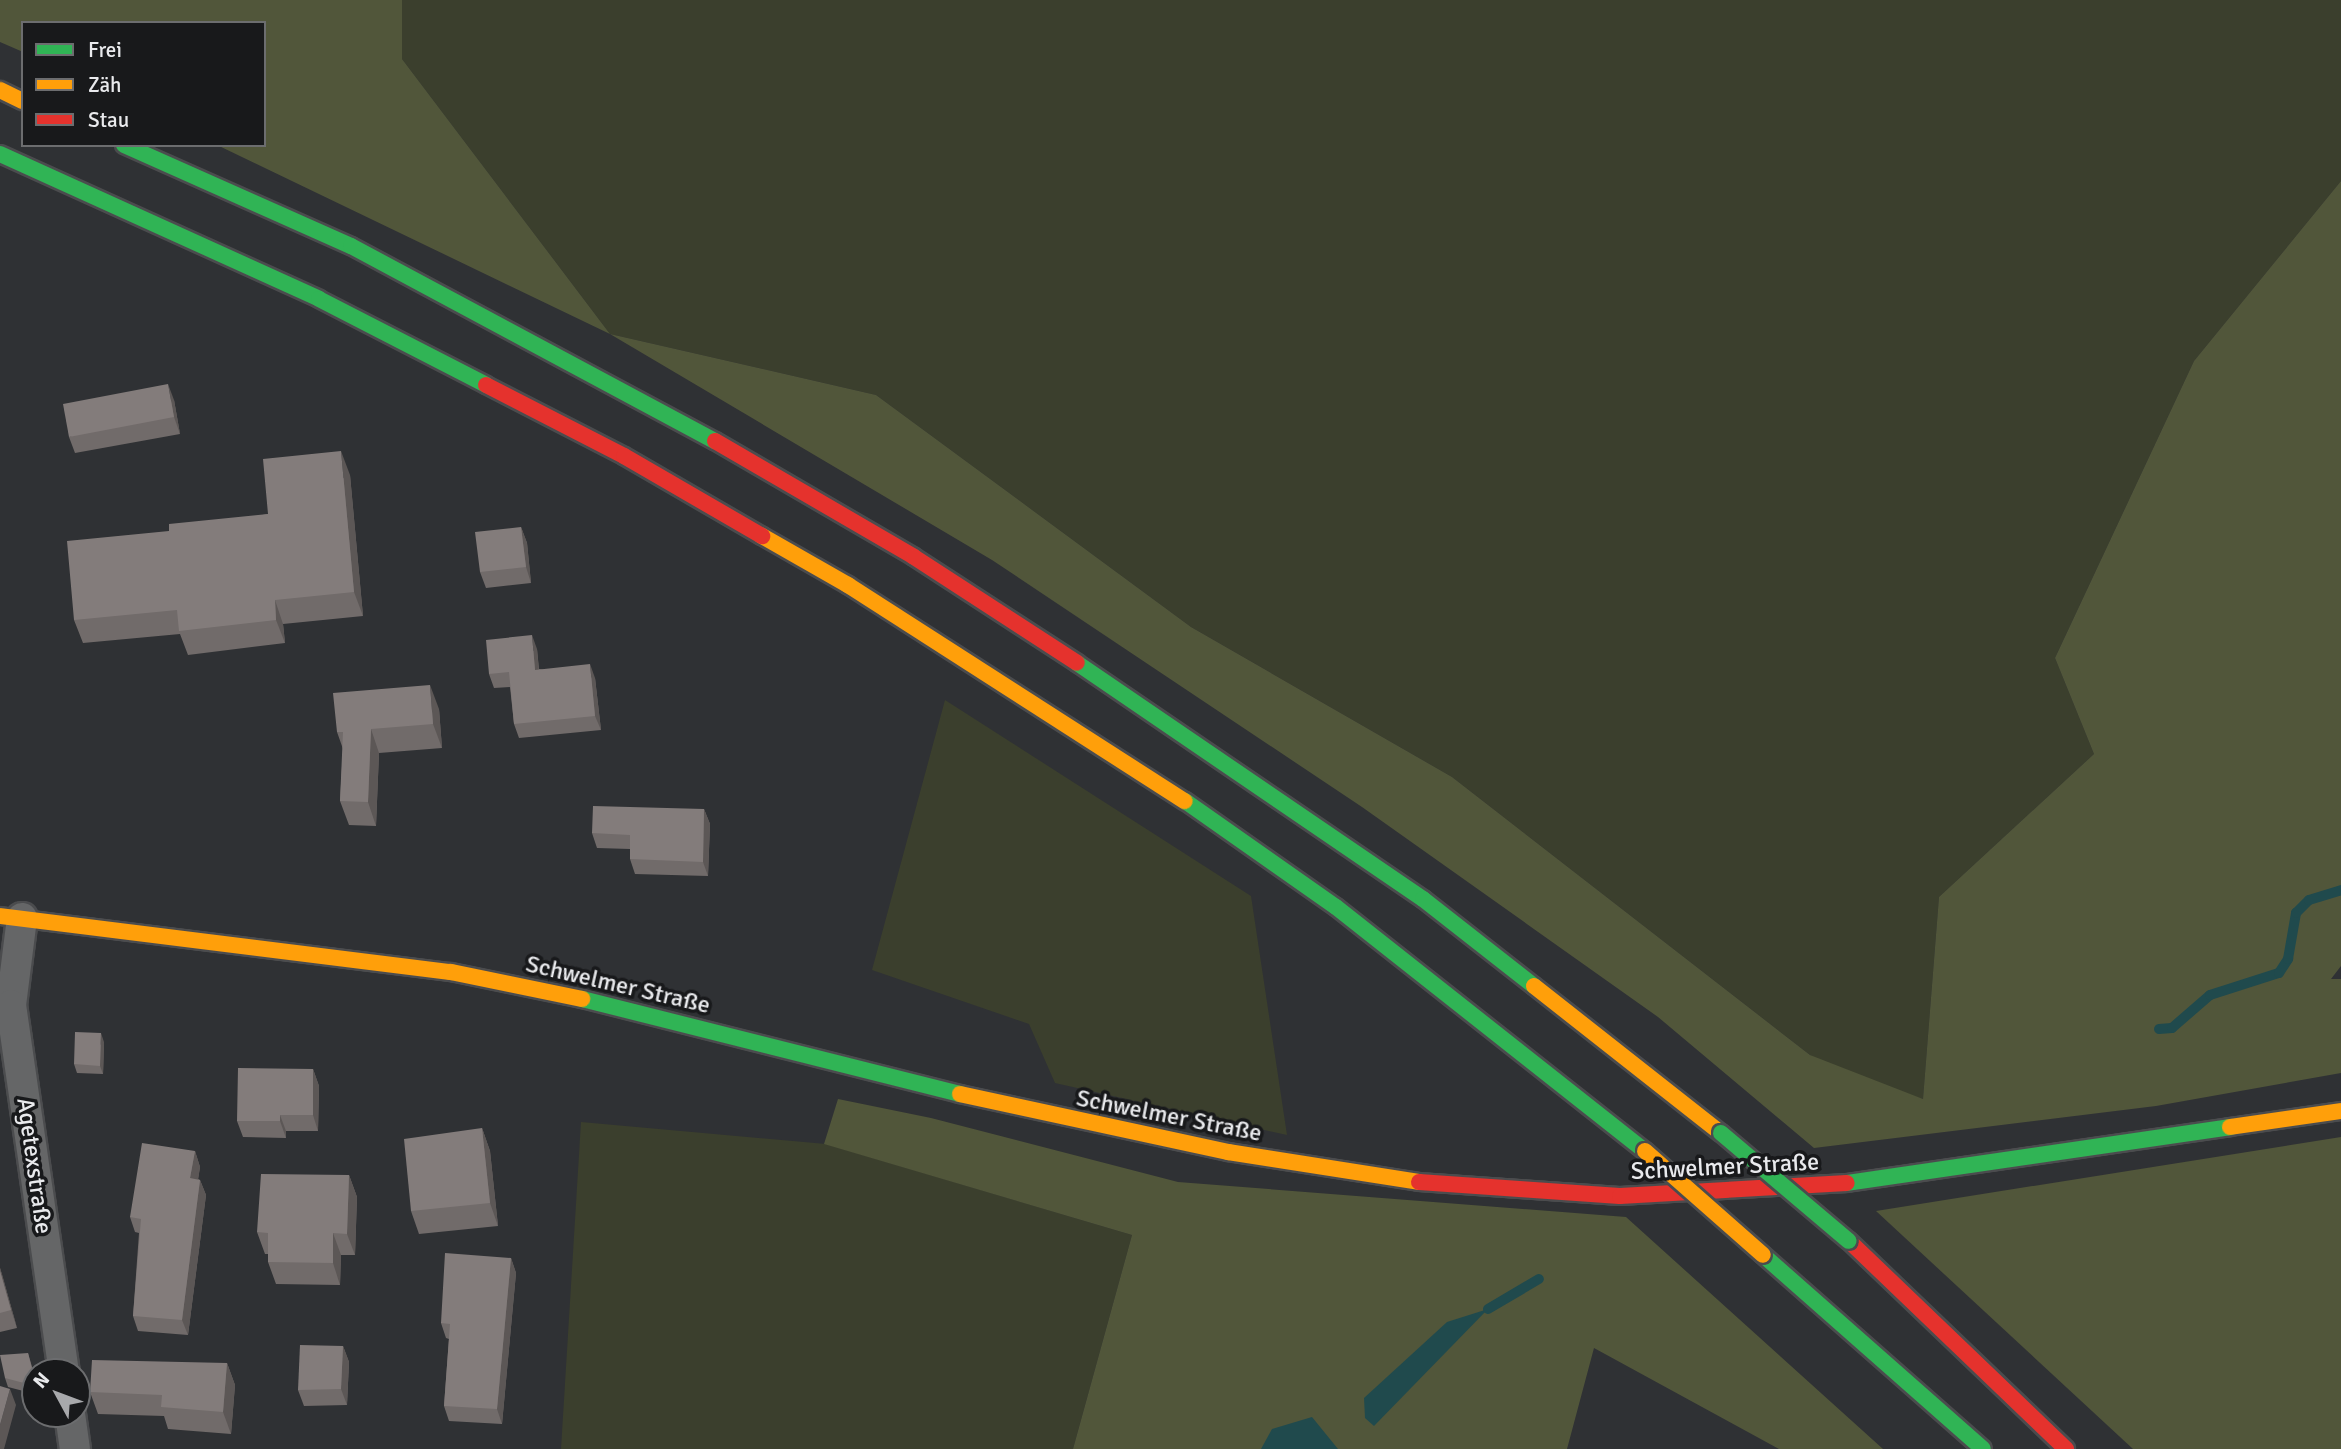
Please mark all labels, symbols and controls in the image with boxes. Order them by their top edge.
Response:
legend [21,21,266,147]
text: Frei [88,37,122,63]
text: Zäh [88,72,122,98]
text: Stau [88,107,129,133]
street label: Schwelmer Straße [523,950,713,1020]
street label: Schwelmer Straße [1074,1084,1264,1148]
street label: Agetexstraße [10,1096,58,1236]
street label: Schwelmer Straße [1630,1148,1820,1186]
north arrow [21,1358,91,1428]
text: N [28,1368,55,1393]

